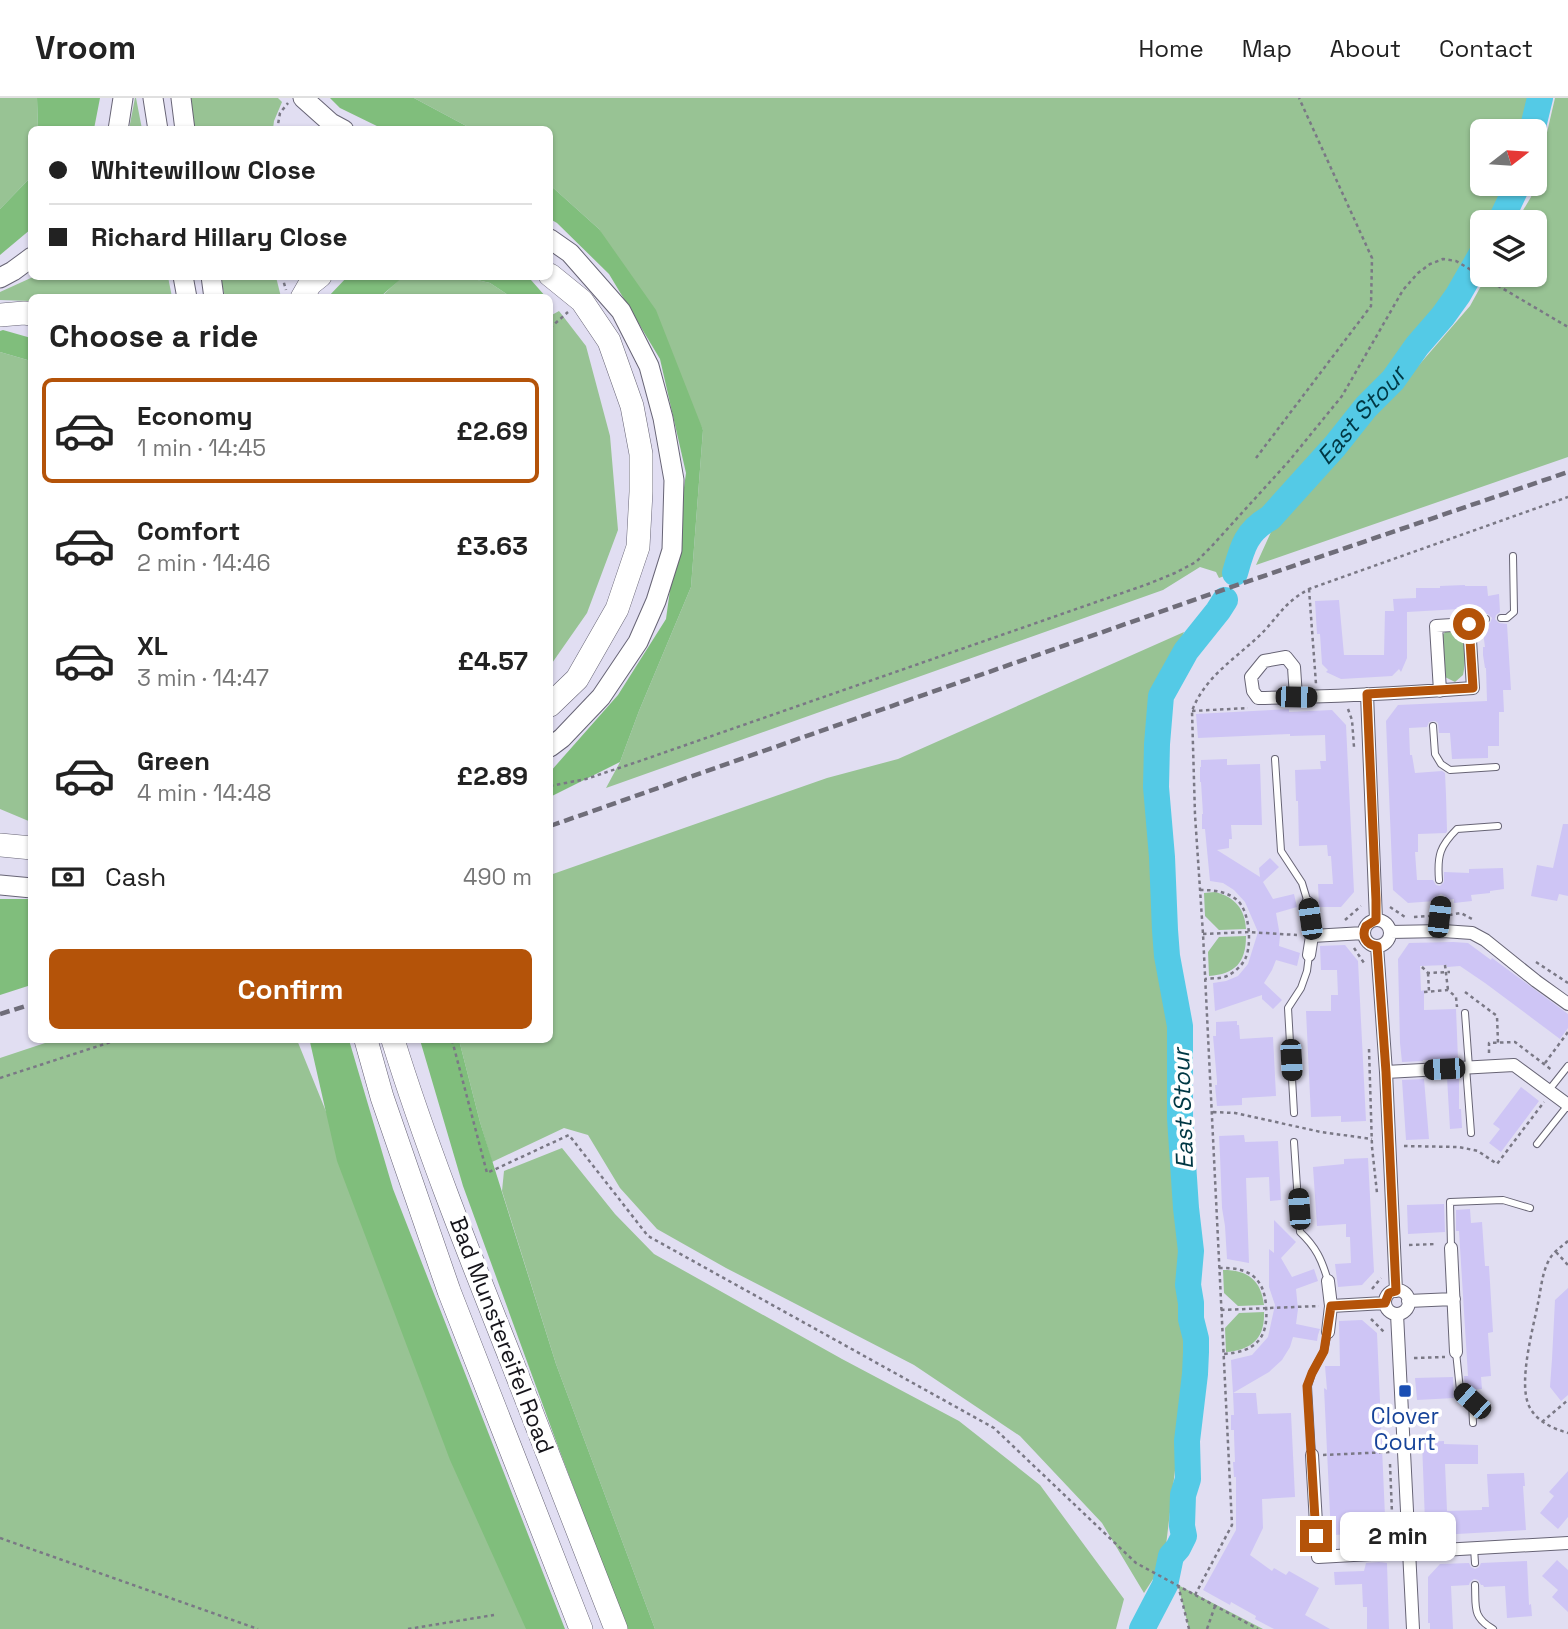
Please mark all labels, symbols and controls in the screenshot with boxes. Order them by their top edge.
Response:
text: Vroom [35,27,136,69]
text: Home [1138,33,1204,64]
text: Map [1242,33,1292,64]
text: About [1330,33,1401,64]
text: Contact [1439,33,1533,64]
north arrow [1470,119,1547,196]
map controls [1470,119,1547,287]
text: Whitewillow Close [91,153,316,187]
button: layers [1470,210,1547,287]
text: Richard Hillary Close [91,220,348,254]
text: Choose a ride [49,316,259,356]
water label: East Stour [1310,358,1414,471]
icon: car [53,399,116,462]
text: Economy [137,399,253,433]
text: £2.69 [456,414,528,448]
text: 1 min · 14:45 [137,433,266,463]
icon: car [53,514,116,577]
text: Comfort [137,514,240,548]
text: £3.63 [456,529,528,563]
text: 2 min · 14:46 [137,548,271,578]
route start [1453,608,1485,640]
icon: car [53,629,116,692]
text: XL [137,629,168,663]
text: £4.57 [457,644,528,678]
text: 3 min · 14:47 [137,663,269,693]
car [1275,686,1318,708]
icon: car [53,744,116,807]
text: Green [137,744,210,778]
text: £2.89 [457,759,528,793]
text: 4 min · 14:48 [137,778,271,808]
icon: cash [49,858,87,896]
text: Cash [105,860,166,894]
text: 490 m [463,862,532,892]
car [1427,895,1452,939]
car [1297,897,1324,941]
button: Confirm [49,949,532,1029]
car [1280,1038,1303,1082]
water label: East Stour [1165,1045,1200,1170]
car [1423,1057,1466,1081]
car [1288,1187,1311,1231]
street label: Bad Munstereifel Road [443,1212,561,1458]
car [1450,1379,1495,1423]
marker: Clover Court [1397,1383,1413,1399]
place label: Clover Court [1371,1401,1439,1457]
callout: 2 min [1340,1512,1456,1560]
route end [1300,1520,1332,1552]
text: 2 min [1368,1521,1428,1551]

